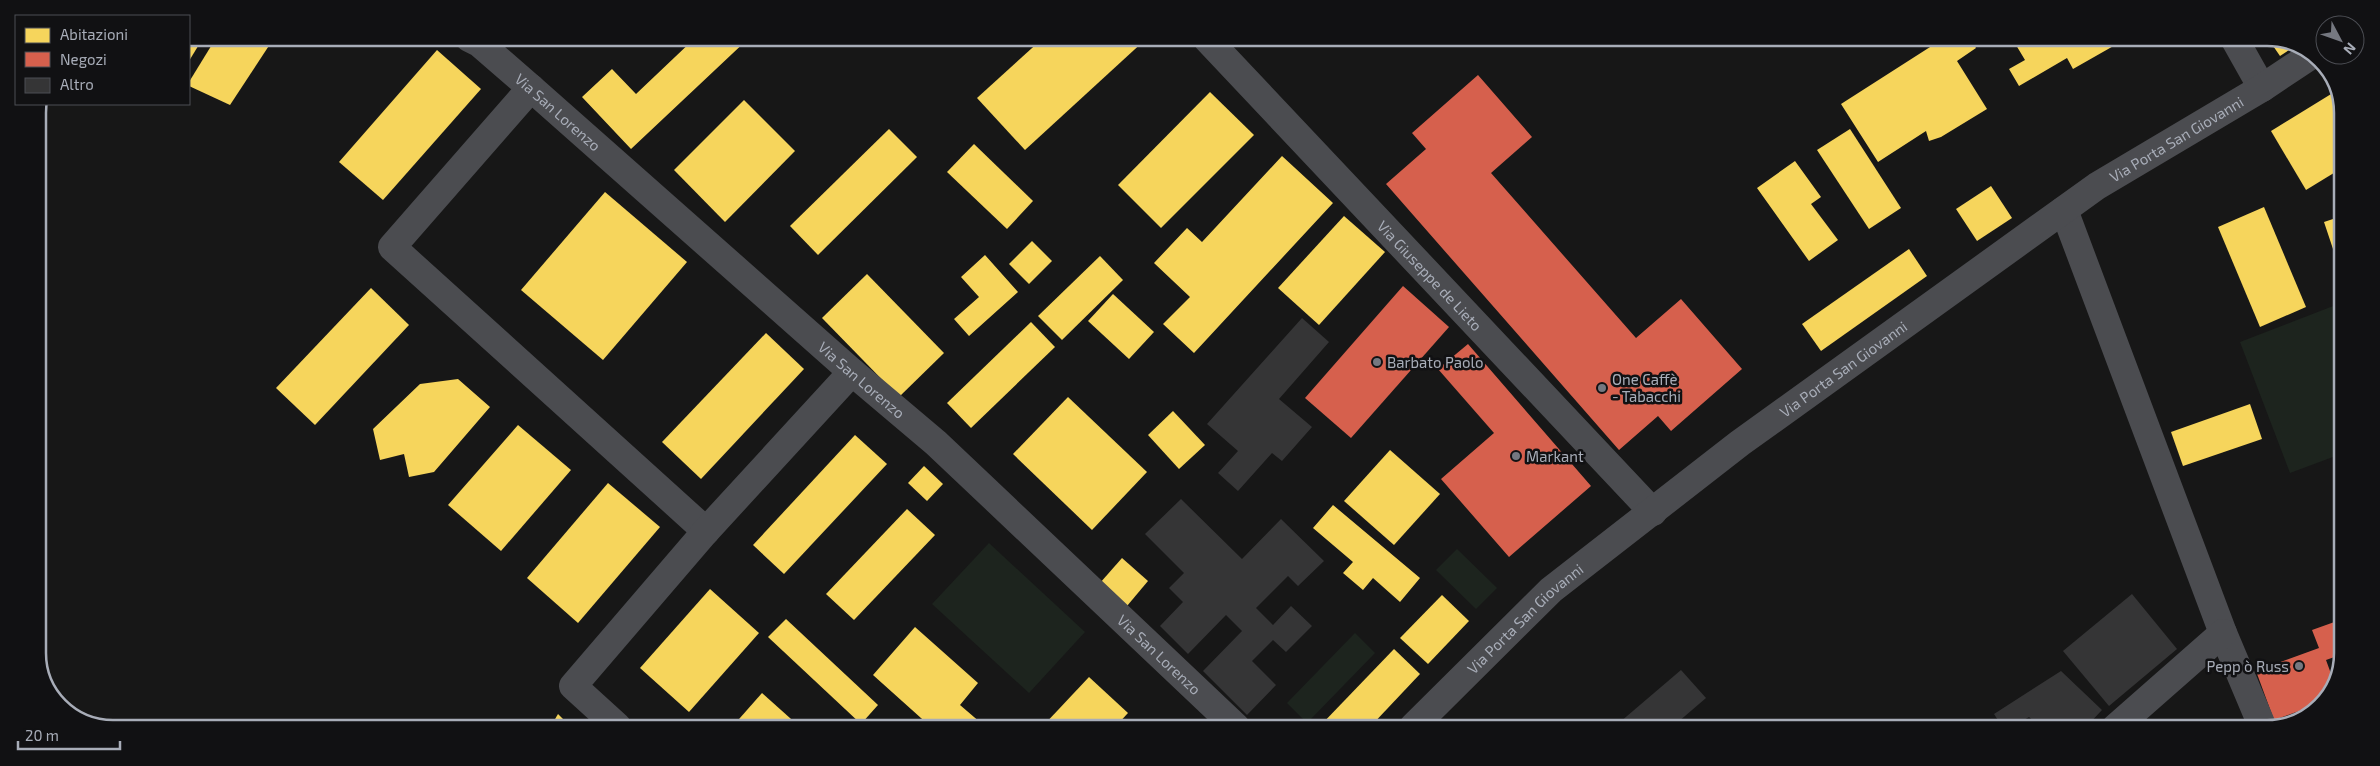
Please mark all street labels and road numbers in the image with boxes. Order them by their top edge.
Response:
street label: Via San Lorenzo [511,69,604,154]
street label: Via Porta San Giovanni [2106,92,2247,186]
street label: Via Giuseppe de Lieto [1374,217,1486,334]
street label: Via Porta San Giovanni [1776,317,1910,421]
street label: Via San Lorenzo [815,338,909,422]
street label: Via Porta San Giovanni [1463,560,1586,677]
street label: Via San Lorenzo [1114,611,1205,698]

